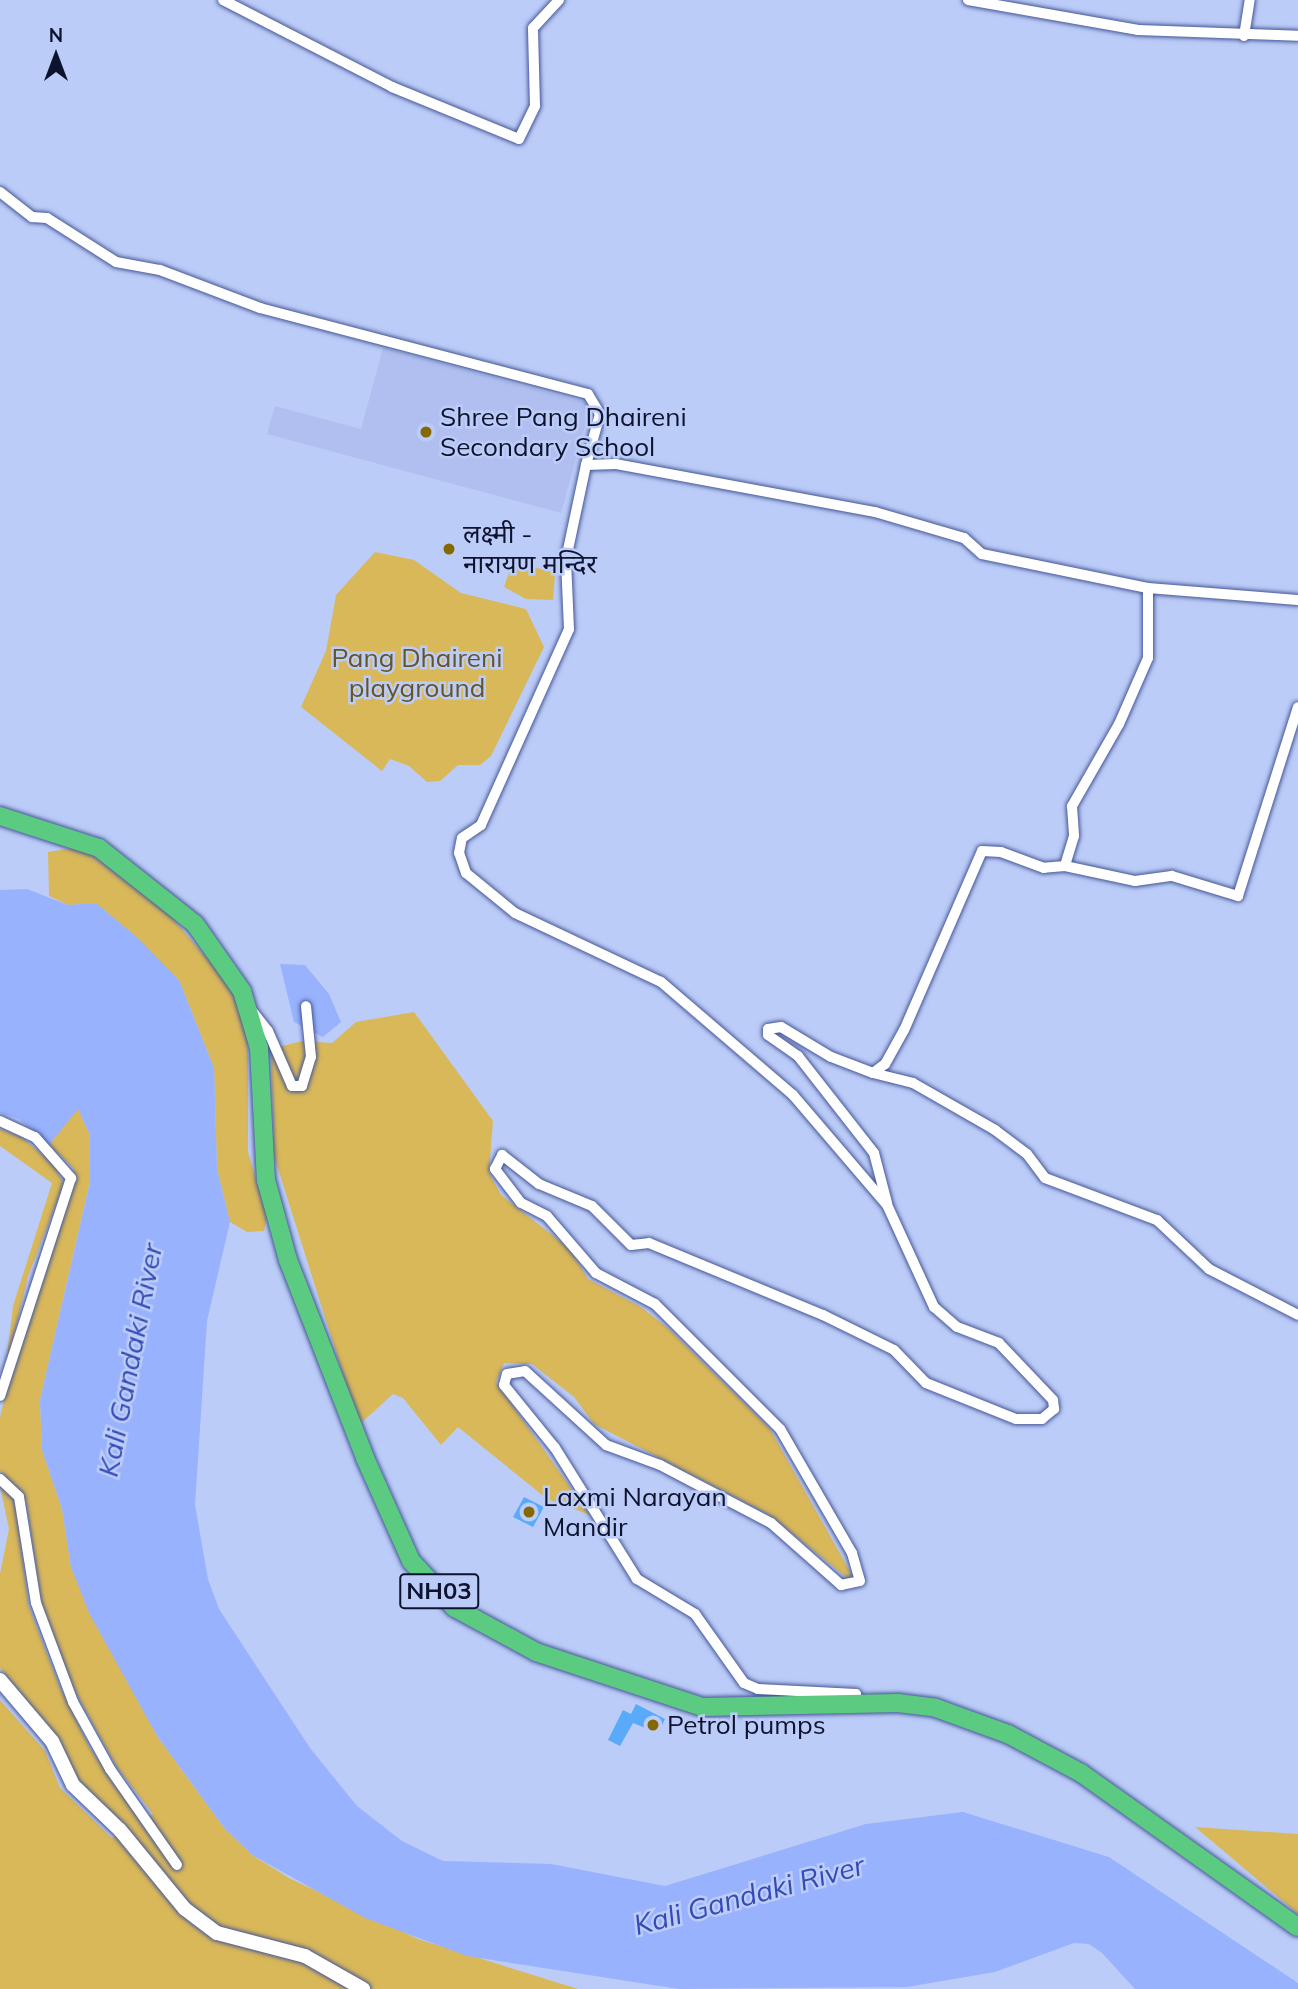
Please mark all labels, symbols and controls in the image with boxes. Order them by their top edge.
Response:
north arrow [21,21,91,91]
text: N [49,23,63,47]
place label: Shree Pang Dhaireni Secondary School [440,401,687,462]
marker: Shree Pang Dhaireni Secondary School [418,424,434,440]
place label: लक्ष्मी - नारायण मन्दिर [463,518,597,580]
marker: लक्ष्मी - नारायण मन्दिर [441,541,457,557]
park label: Pang Dhaireni playground [332,642,502,704]
water label: Kali Gandaki River [91,1240,169,1480]
place label: Laxmi Narayan Mandir [543,1481,727,1542]
marker: Laxmi Narayan Mandir [521,1504,537,1520]
road number: NH03 [399,1570,479,1611]
place label: Petrol pumps [667,1709,826,1741]
marker: Petrol pumps [645,1717,661,1733]
water label: Kali Gandaki River [630,1848,868,1942]

